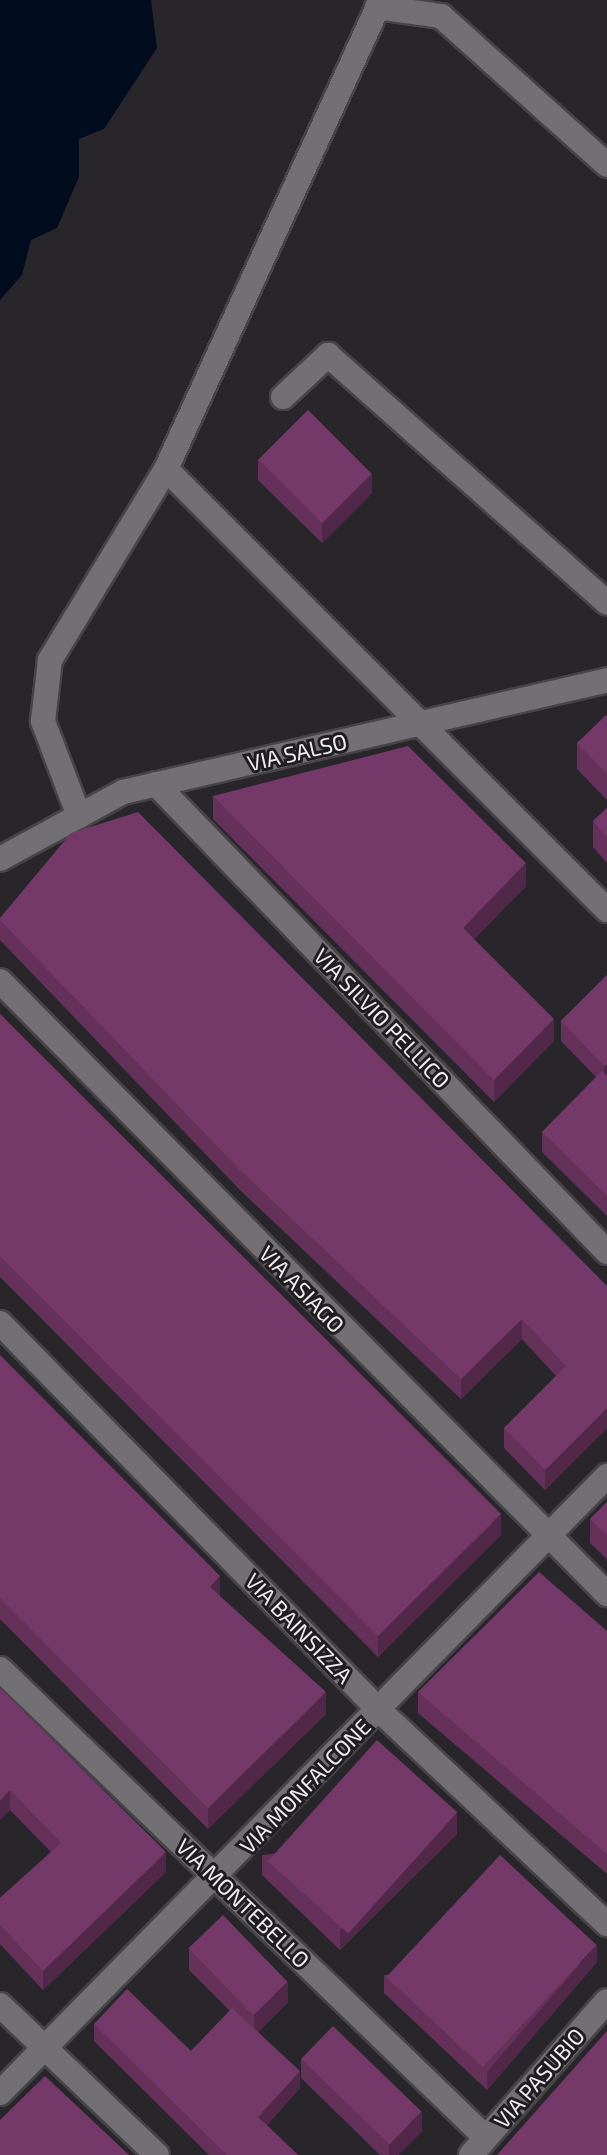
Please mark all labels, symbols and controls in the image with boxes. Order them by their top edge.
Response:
street label: VIA SALSO [244,728,350,776]
street label: VIA SILVIO PELLICO [308,942,456,1094]
street label: VIA ASIAGO [254,1240,350,1338]
street label: VIA BAINSIZZA [240,1567,358,1689]
street label: VIA MONFALCONE [234,1713,376,1859]
street label: VIA MONTEBELLO [171,1833,315,1973]
street label: VIA PASUBIO [488,2022,590,2134]

